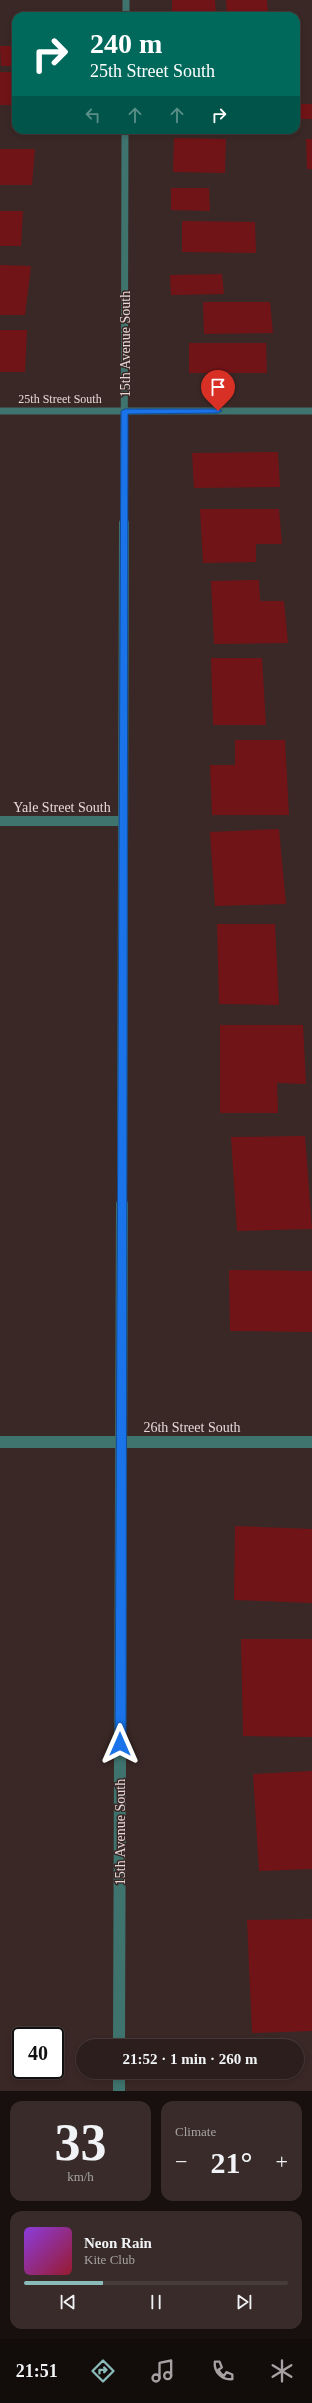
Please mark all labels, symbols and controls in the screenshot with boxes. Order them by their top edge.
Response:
icon: right [24,28,76,80]
text: 240 m [90,28,162,59]
text: 25th Street South [90,61,215,81]
icon: left [82,104,104,126]
icon: ahead [124,104,146,126]
icon: ahead [166,104,188,126]
icon: right [208,104,230,126]
street label: 15th Avenue South [118,291,133,397]
pin [201,370,235,411]
icon: arrive [207,376,229,398]
street label: 25th Street South [18,392,102,406]
street label: Yale Street South [13,800,111,815]
street label: 26th Street South [143,1420,241,1435]
position arrow [99,1723,141,1765]
street label: 15th Avenue South [113,1779,128,1885]
speed limit sign: 40 [12,2027,64,2079]
text: 21:52 · 1 min · 260 m [123,2051,258,2067]
text: 33 [55,2114,107,2171]
text: Climate [175,2124,216,2139]
text: 21° [211,2146,253,2179]
text: − [175,2149,187,2174]
text: + [276,2149,288,2174]
text: km/h [67,2169,94,2184]
text: Neon Rain [84,2235,152,2251]
text: Kite Club [84,2252,135,2267]
icon: previous [57,2291,79,2313]
icon: pause [145,2291,167,2313]
icon: next [233,2291,255,2313]
icon: directions [89,2357,117,2385]
icon: music [149,2357,177,2385]
icon: phone [209,2357,237,2385]
icon: climate [268,2357,296,2385]
text: 21:51 [16,2361,58,2381]

